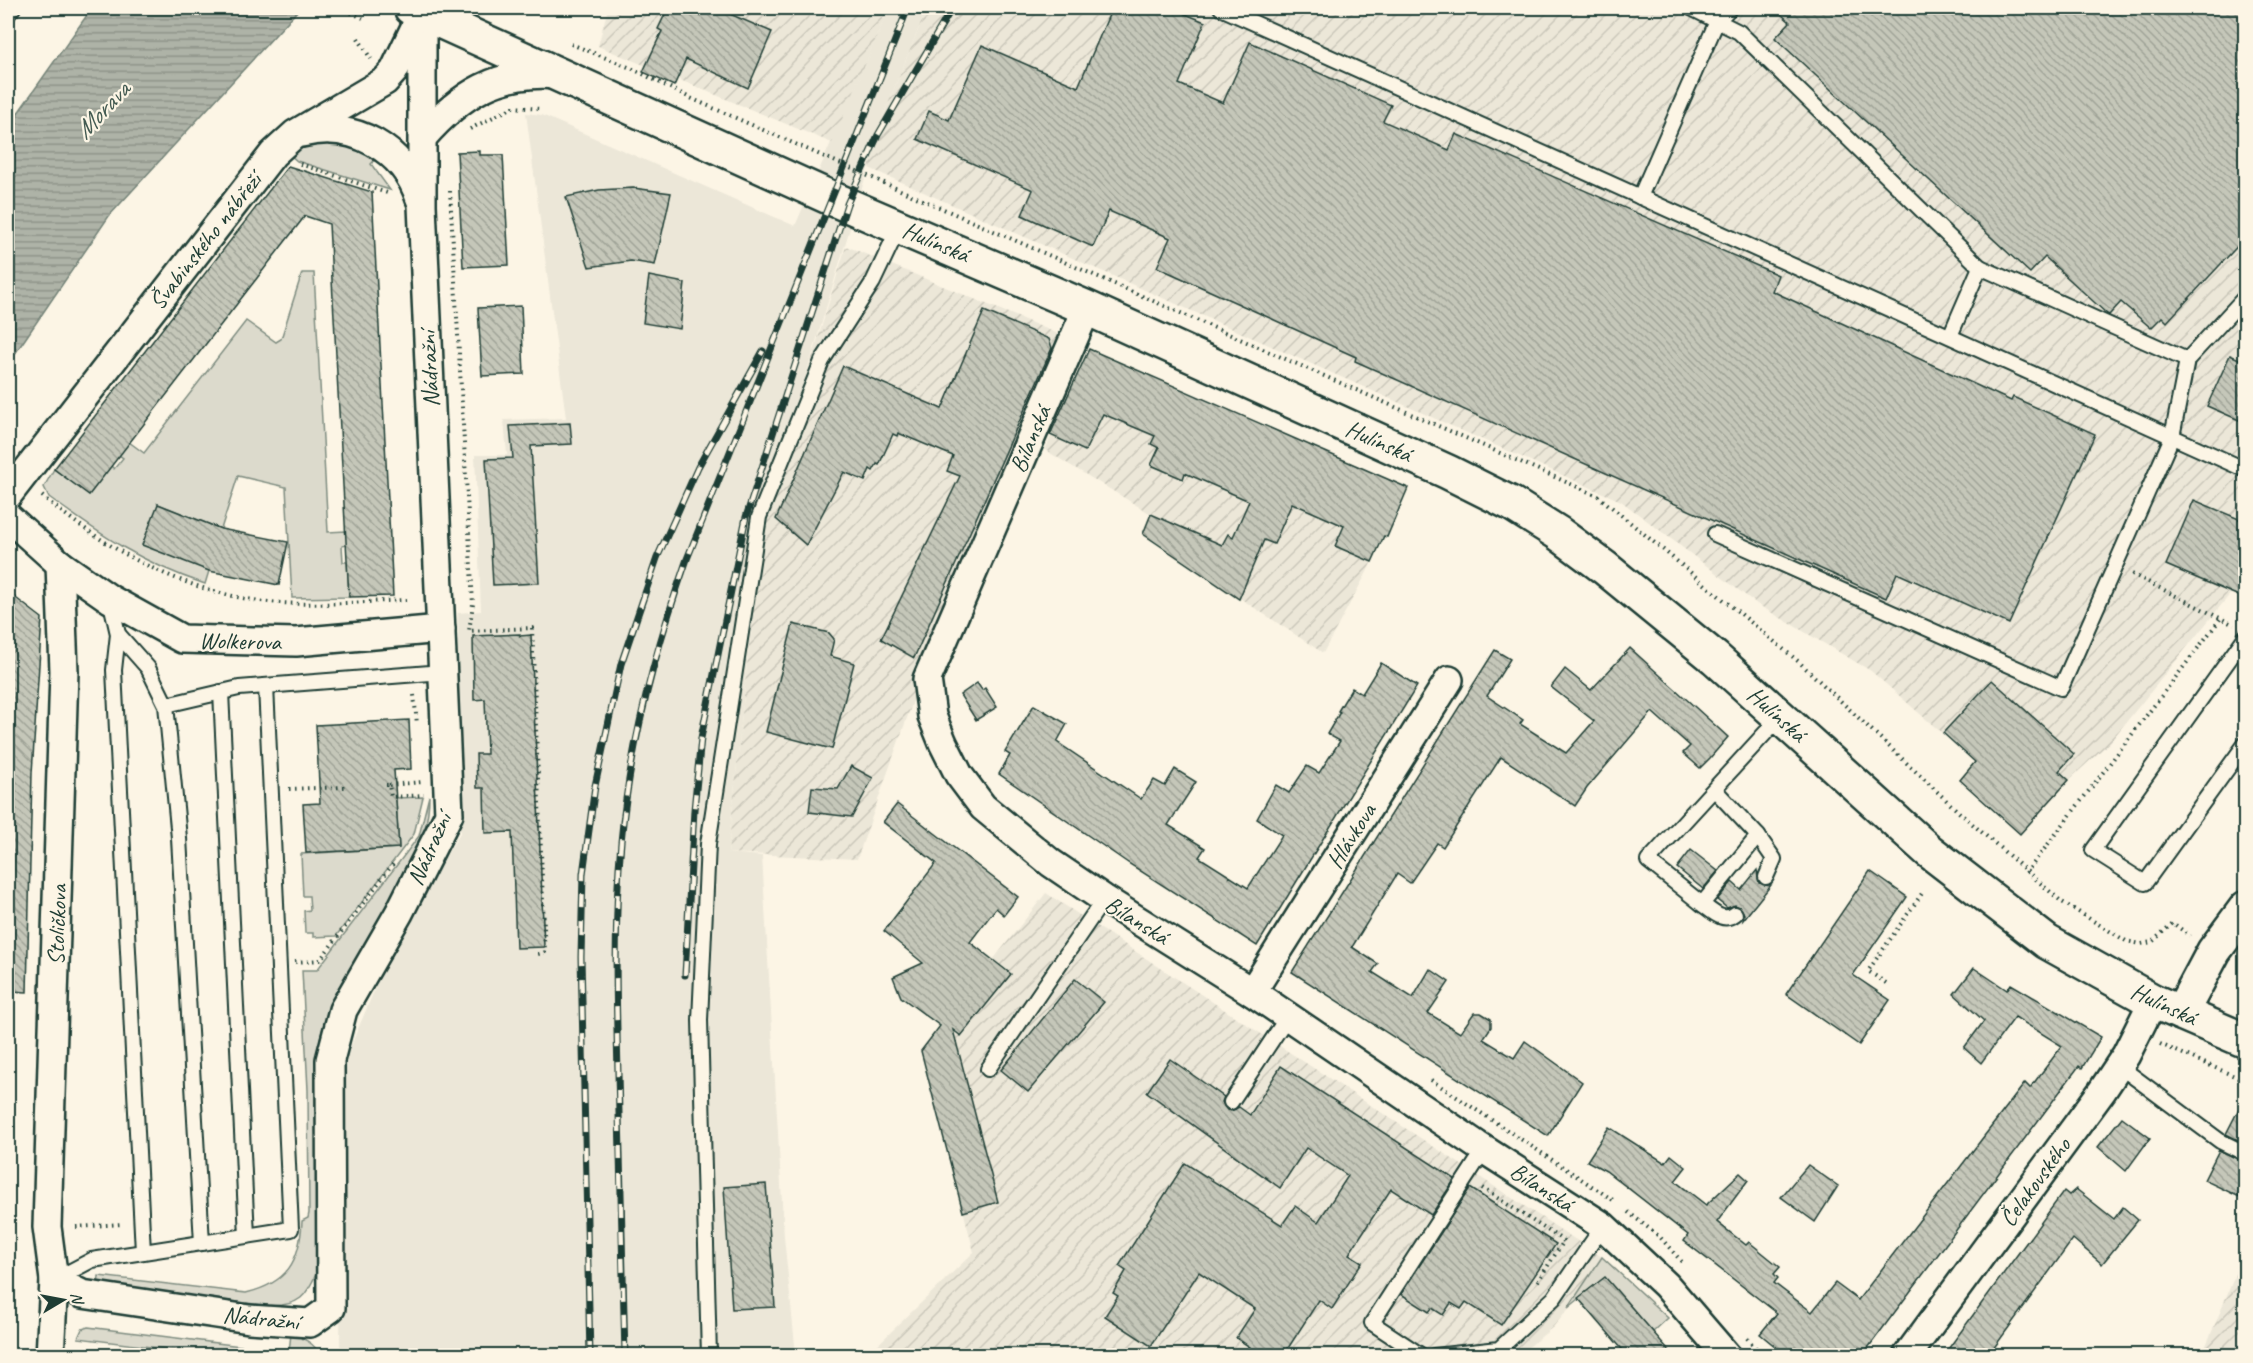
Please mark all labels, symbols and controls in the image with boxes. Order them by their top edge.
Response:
water label: Morava [67,72,139,146]
street label: Švabinského nábřeží [142,163,271,316]
street label: Hulínská [898,215,976,270]
street label: Nádražní [412,326,446,408]
street label: Bílanská [1003,399,1058,477]
street label: Hulínská [1341,413,1419,470]
street label: Wolkerova [199,625,283,657]
street label: Hulínská [1741,680,1815,750]
street label: Hlávkova [1319,797,1383,874]
street label: Nádražní [400,804,460,890]
street label: Stoličkova [41,883,73,966]
street label: Bílanská [1099,889,1177,953]
street label: Hulínská [2126,976,2204,1033]
street label: Čelakovského [1993,1130,2078,1232]
street label: Bílanská [1505,1155,1582,1220]
north arrow [33,1270,93,1330]
text: N [66,1291,88,1307]
street label: Nádražní [222,1299,305,1337]

